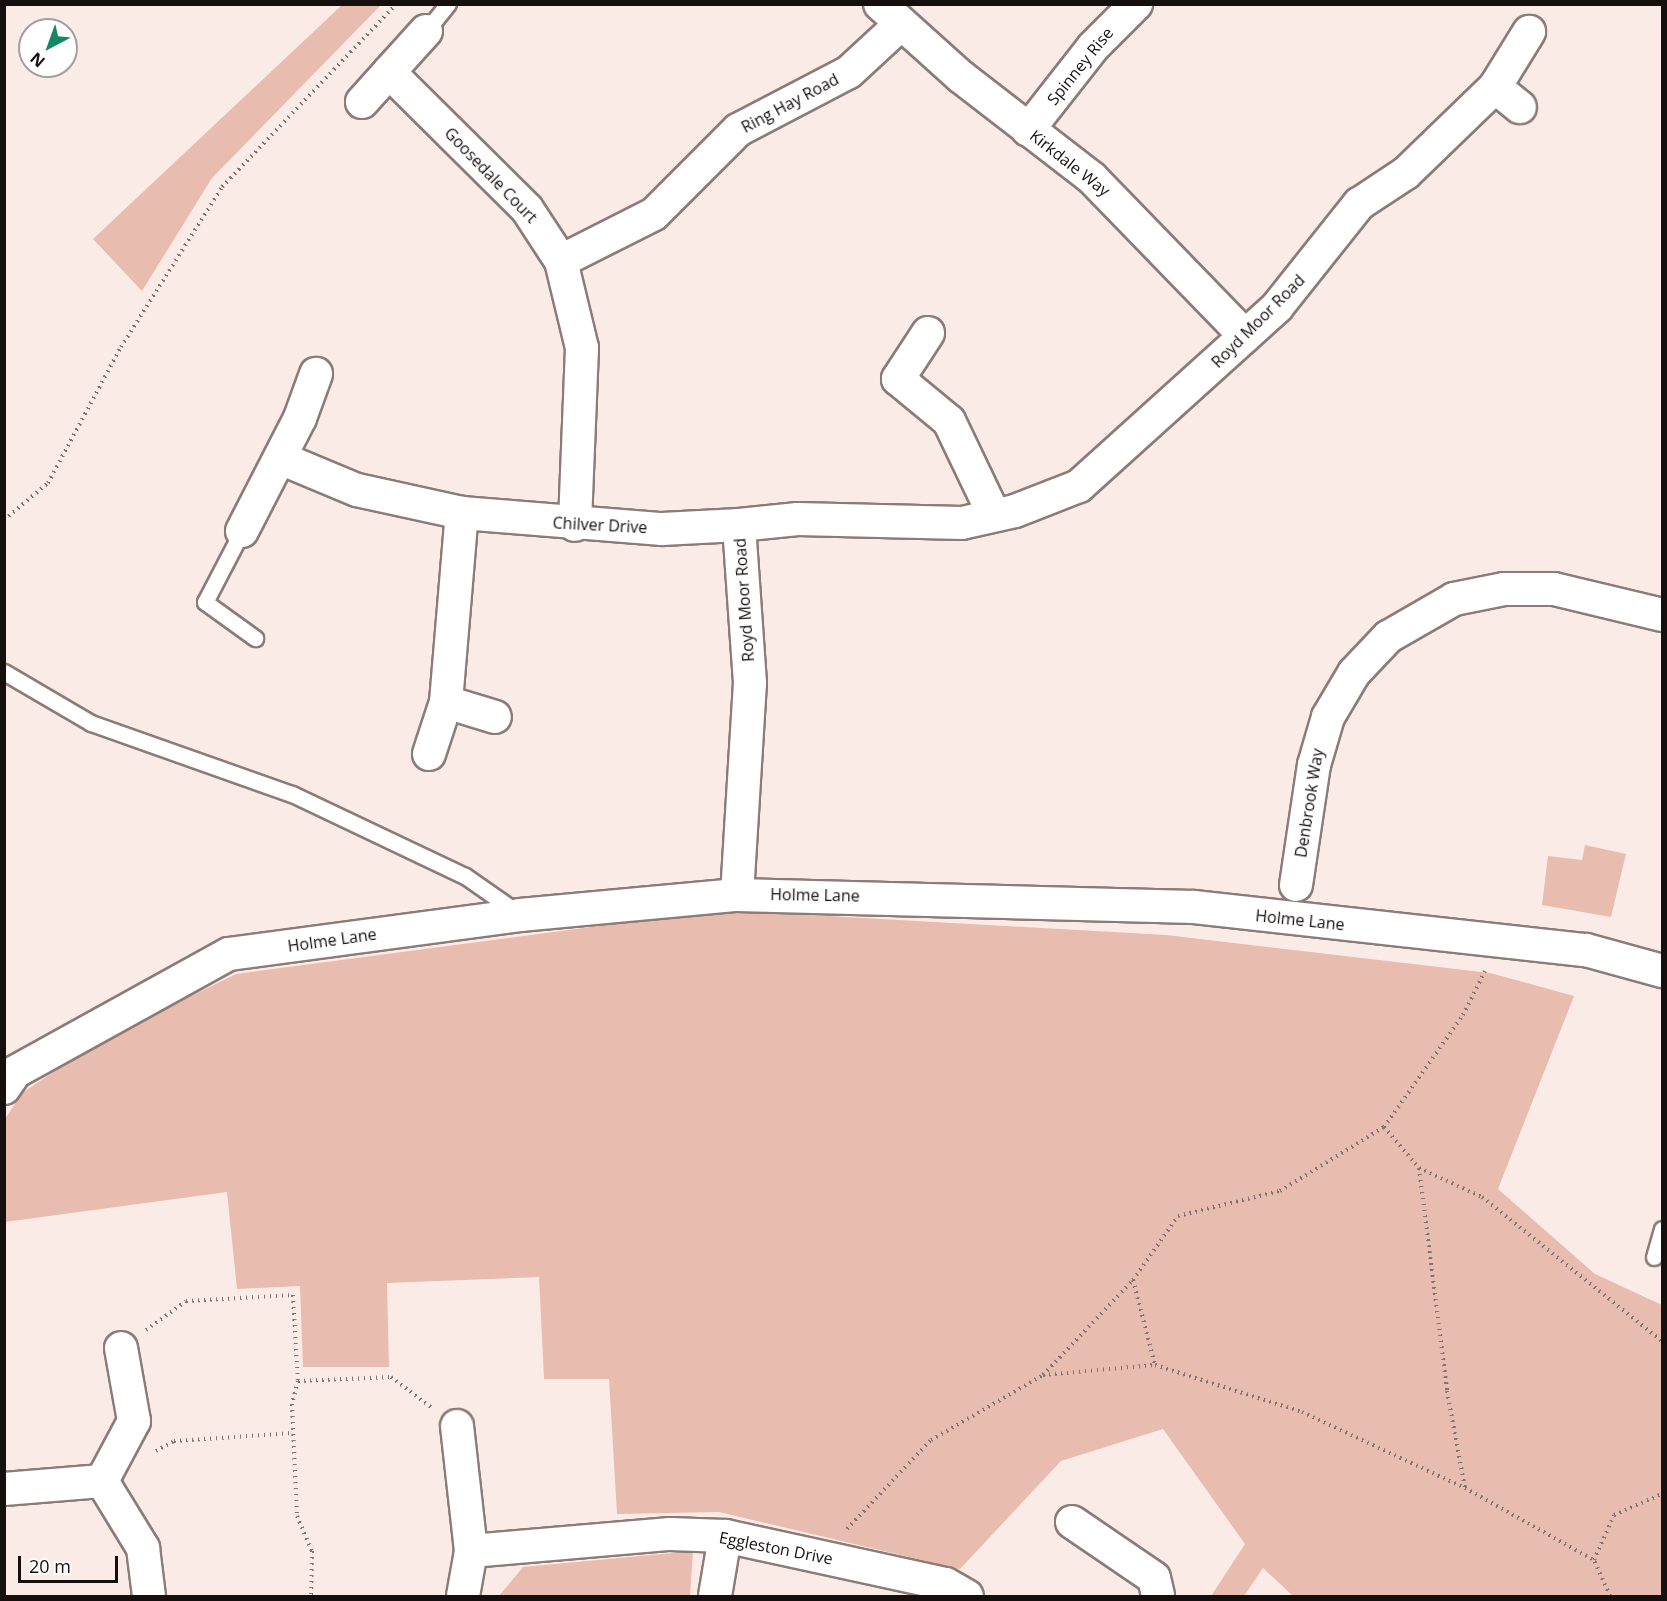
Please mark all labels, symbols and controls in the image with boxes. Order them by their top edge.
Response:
north arrow [18,18,78,78]
street label: Spinney Rise [1043,23,1117,109]
text: N [25,48,50,73]
street label: Ring Hay Road [738,69,842,137]
street label: Goosedale Court [441,123,541,227]
street label: Kirkdale Way [1026,126,1114,200]
street label: Royd Moor Road [1207,270,1309,372]
street label: Chilver Drive [552,513,648,537]
street label: Royd Moor Road [730,537,758,663]
street label: Denbrook Way [1291,747,1327,859]
street label: Holme Lane [770,885,860,905]
street label: Holme Lane [1255,906,1345,934]
street label: Holme Lane [286,924,378,956]
street label: Eggleston Drive [718,1528,834,1568]
scale bar [21,1544,122,1582]
text: 20 m [29,1554,71,1578]

